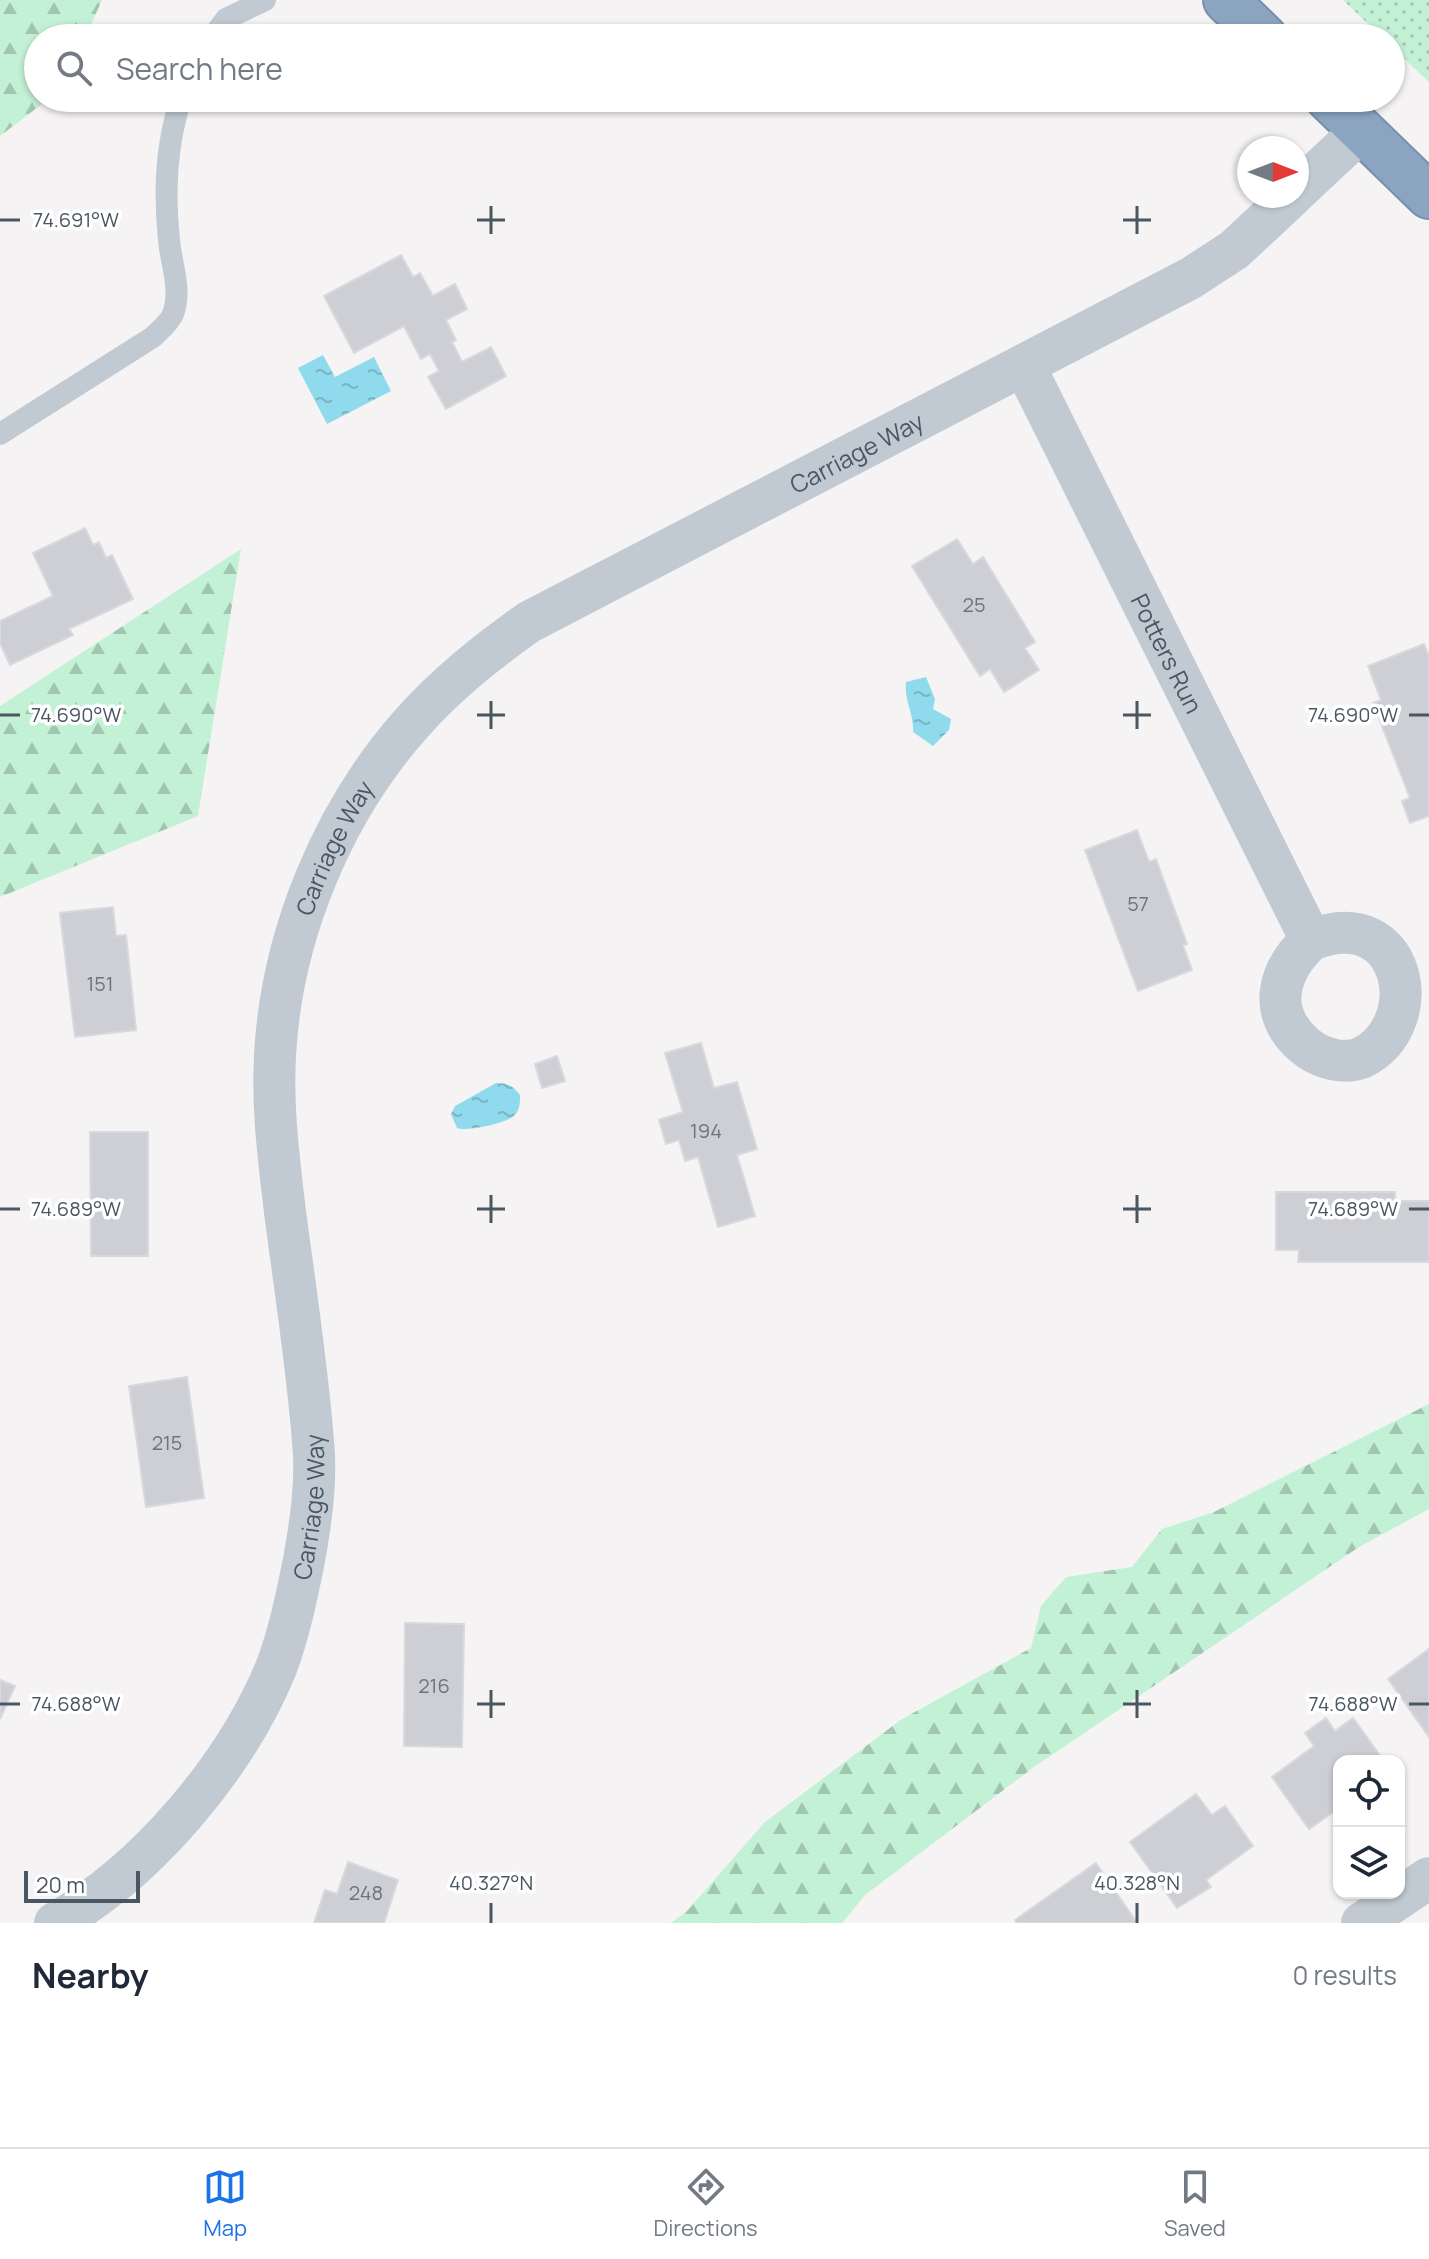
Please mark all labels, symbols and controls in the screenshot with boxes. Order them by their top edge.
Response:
search box [24,24,1405,112]
icon: search [52,46,96,90]
text: Search here [116,48,283,89]
north arrow [1237,136,1309,208]
text: 74.691°W [33,206,119,233]
street label: Carriage Way [784,403,929,500]
street label: Potters Run [1124,588,1212,719]
house number: 25 [963,591,985,618]
text: 74.690°W [31,701,121,728]
text: 74.690°W [1308,701,1398,728]
street label: Carriage Way [287,773,380,919]
house number: 57 [1127,890,1149,917]
house number: 151 [86,970,114,997]
house number: 194 [690,1117,722,1144]
text: 74.689°W [31,1195,121,1222]
text: 74.689°W [1308,1195,1398,1222]
house number: 215 [152,1429,182,1456]
street label: Carriage Way [284,1432,331,1583]
house number: 216 [418,1672,450,1699]
text: 74.688°W [31,1690,121,1717]
text: 74.688°W [1308,1690,1398,1717]
map controls [1333,1755,1405,1899]
button: locate [1333,1755,1405,1827]
button: layers [1333,1827,1405,1899]
scale bar [24,1867,140,1903]
text: 40.327°N [449,1869,533,1896]
text: 40.328°N [1094,1869,1180,1896]
text: 20 m [36,1870,85,1900]
house number: 248 [349,1879,383,1906]
text: Nearby [32,1952,148,1998]
text: 0 results [1292,1957,1397,1993]
tab: Map [203,2165,247,2243]
tab: Directions [653,2165,758,2243]
tab: Saved [1164,2165,1226,2243]

